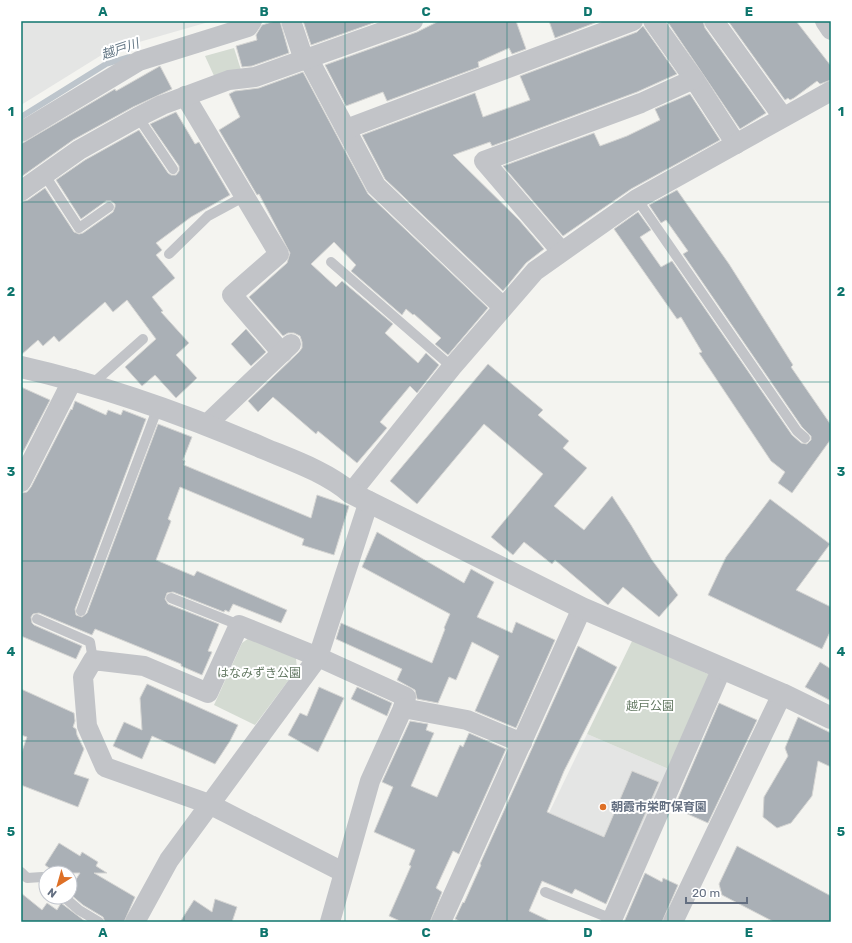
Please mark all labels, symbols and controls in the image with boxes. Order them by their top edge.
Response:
text: A [98,4,108,19]
text: B [259,4,269,19]
text: C [421,4,431,19]
text: D [583,4,593,19]
text: E [745,4,753,19]
water label: 越戸川 [99,35,143,62]
text: 1 [8,104,14,119]
text: 1 [838,104,844,119]
text: 2 [7,284,15,299]
text: 2 [837,284,845,299]
text: 3 [7,464,16,479]
text: 3 [837,464,846,479]
text: 4 [7,644,16,659]
text: 4 [837,644,846,659]
park label: はなみずき公園 [217,666,301,680]
park label: 越戸公園 [626,699,674,713]
place label: 朝霞市栄町保育園 [611,800,707,814]
marker: 朝霞市栄町保育園 [598,802,608,812]
text: 5 [7,824,15,839]
text: 5 [837,824,845,839]
north arrow [38,865,78,905]
scale bar [686,879,747,905]
text: N [45,885,59,900]
text: 20 m [692,886,720,900]
text: A [98,925,108,940]
text: B [259,925,269,940]
text: C [421,925,431,940]
text: D [583,925,593,940]
text: E [745,925,753,940]

